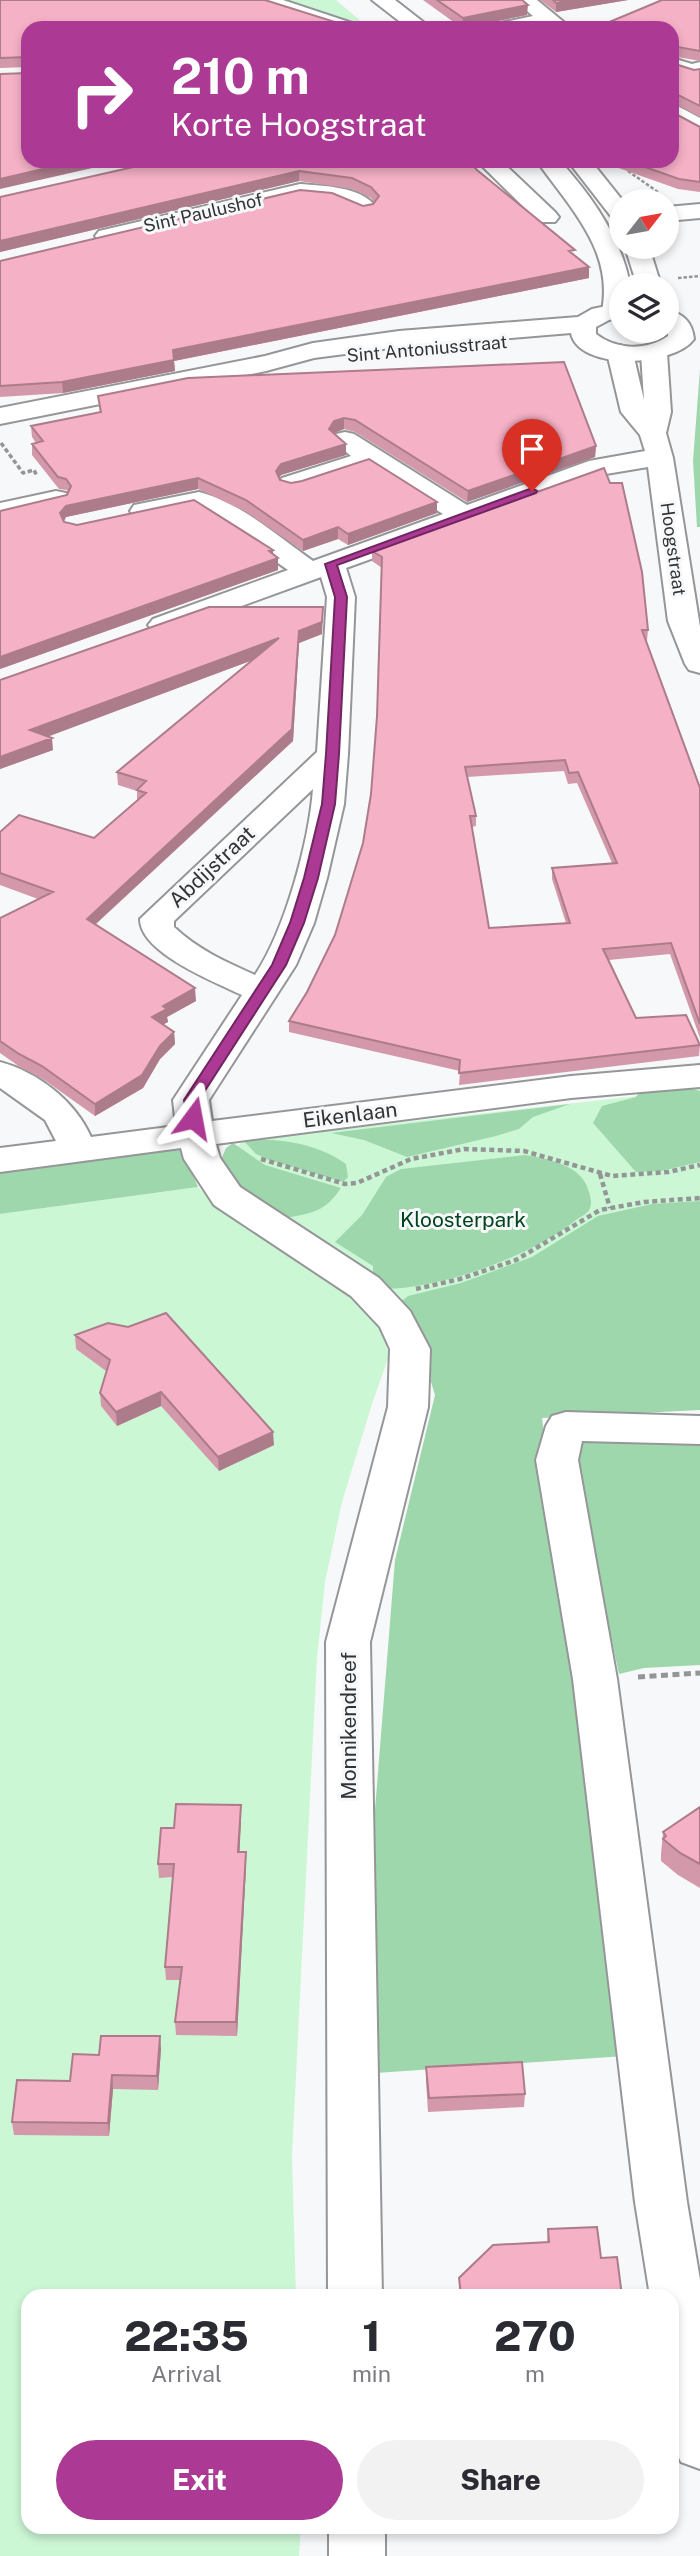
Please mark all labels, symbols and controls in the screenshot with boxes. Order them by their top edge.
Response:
text: 210 m [171,47,310,105]
icon: right [56,49,147,140]
text: Korte Hoogstraat [171,106,427,143]
street label: Sint Paulushof [141,189,265,236]
north arrow [609,189,679,259]
map controls [609,189,679,343]
button: layers [609,273,679,343]
street label: Sint Antoniusstraat [346,331,508,366]
pin [502,419,562,491]
icon: arrive [513,430,551,468]
street label: Hoogstraat [657,501,690,597]
street label: Abdijstraat [164,821,260,913]
position arrow [156,1081,230,1155]
street label: Eikenlaan [301,1096,399,1133]
park label: Kloosterpark [400,1207,526,1232]
street label: Monnikendreef [336,1652,361,1800]
text: 22:35 [124,2311,249,2360]
text: 1 [362,2311,381,2360]
text: 270 [494,2311,576,2360]
text: Arrival [151,2360,222,2387]
text: min [352,2360,391,2387]
text: m [525,2360,545,2387]
button: Exit [56,2440,343,2520]
button: Share [357,2440,644,2520]

